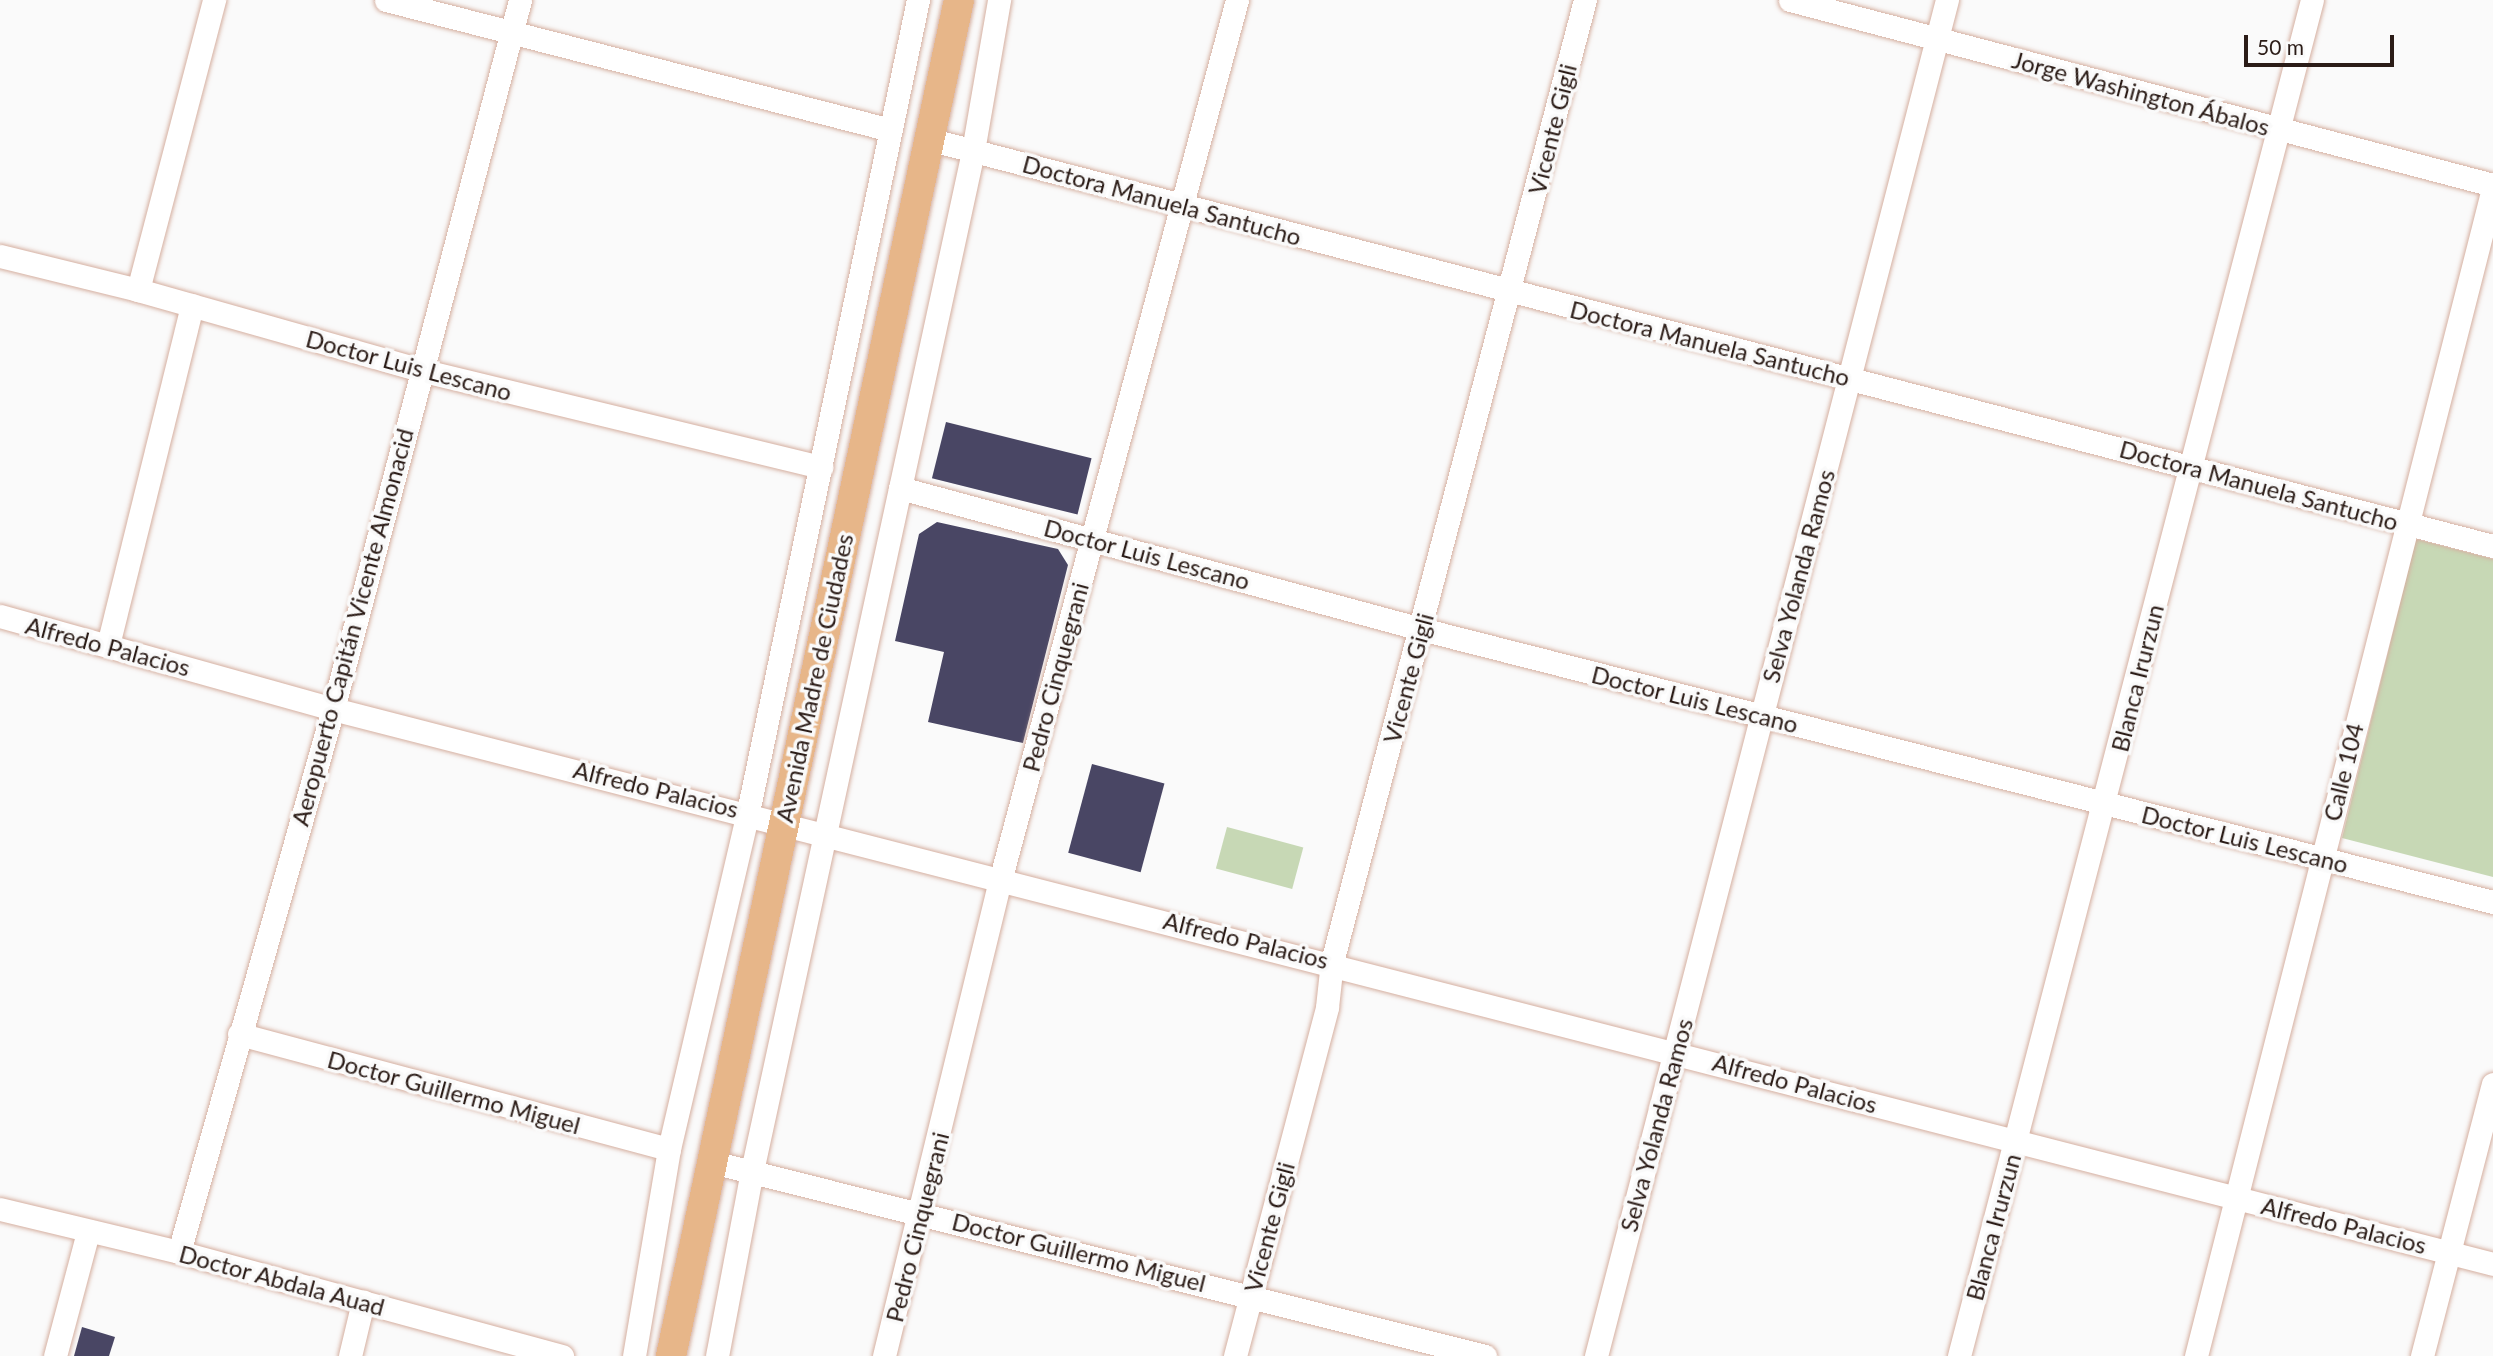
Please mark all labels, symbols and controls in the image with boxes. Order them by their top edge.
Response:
scale bar [2248,21,2398,65]
text: 50 m [2257,34,2304,59]
street label: Jorge Washington Ábalos [2008,45,2274,141]
street label: Vicente Gigli [1522,61,1582,197]
street label: Doctora Manuela Santucho [1019,149,1305,251]
street label: Doctora Manuela Santucho [1567,294,1853,392]
street label: Doctor Luis Lescano [303,324,515,406]
street label: Aeropuerto Capitán Vicente Almonacid [285,424,419,830]
street label: Doctora Manuela Santucho [2116,434,2402,536]
street label: Selva Yolanda Ramos [1756,466,1840,686]
street label: Doctor Luis Lescano [1041,513,1253,595]
street label: Avenida Madre de Ciudades [769,531,859,825]
street label: Pedro Cinquegrani [1016,579,1094,775]
street label: Blanca Irurzun [2105,601,2169,755]
street label: Alfredo Palacios [23,610,193,682]
street label: Vicente Gigli [1377,610,1439,746]
street label: Doctor Luis Lescano [1588,659,1802,739]
street label: Calle 104 [2317,720,2369,824]
street label: Alfredo Palacios [570,755,742,823]
street label: Doctor Luis Lescano [2138,799,2352,879]
street label: Alfredo Palacios [1160,906,1332,974]
street label: Selva Yolanda Ramos [1614,1015,1698,1235]
street label: Doctor Guillermo Miguel [324,1044,584,1140]
street label: Alfredo Palacios [1710,1047,1880,1119]
street label: Pedro Cinquegrani [879,1129,955,1325]
street label: Blanca Irurzun [1960,1150,2026,1304]
street label: Vicente Gigli [1238,1159,1300,1295]
street label: Alfredo Palacios [2258,1191,2430,1259]
street label: Doctor Guillermo Miguel [949,1206,1209,1298]
street label: Doctor Abdala Auad [175,1238,389,1322]

